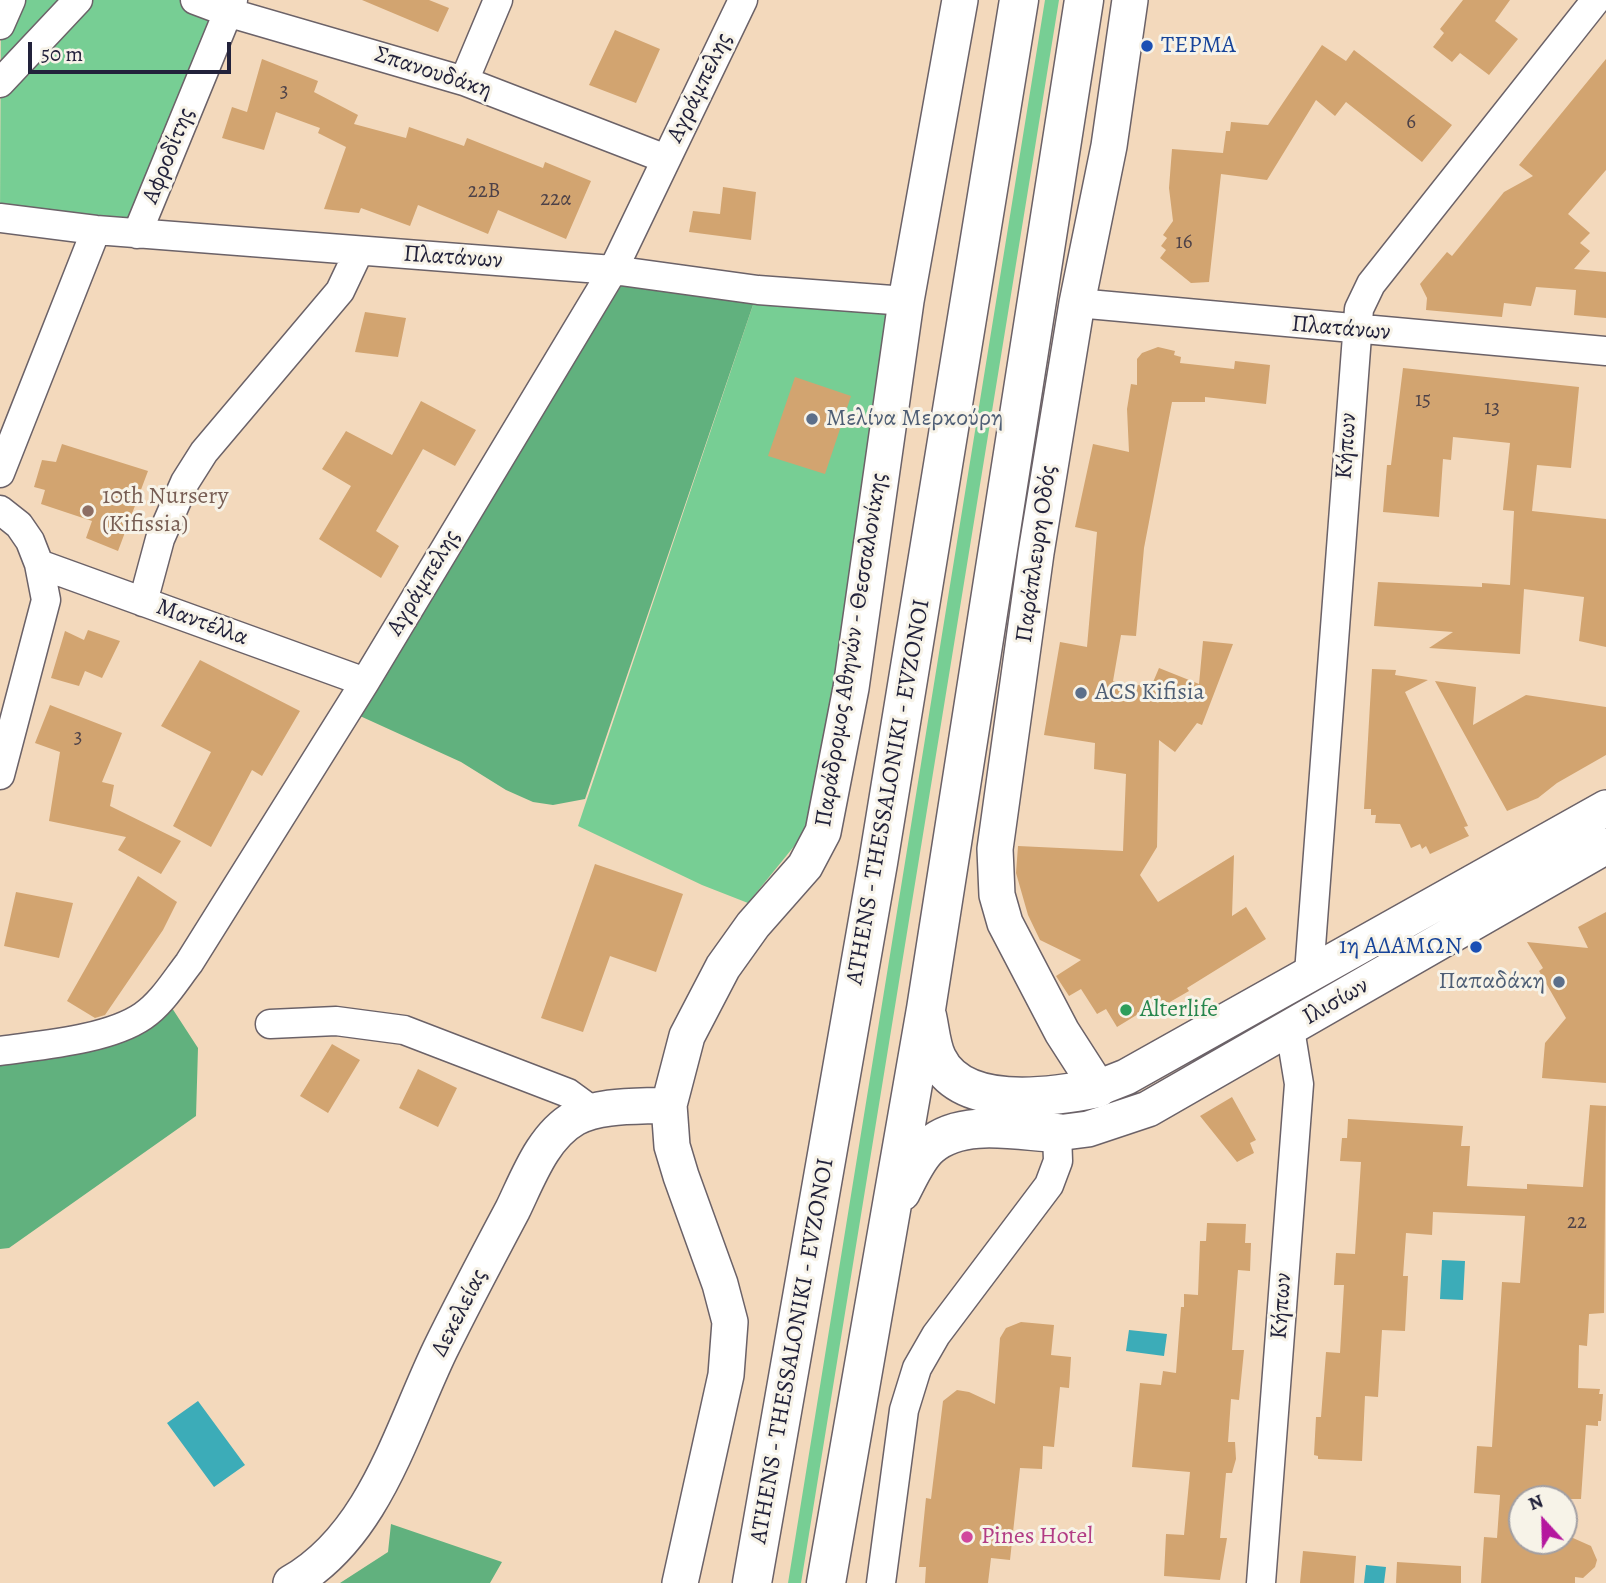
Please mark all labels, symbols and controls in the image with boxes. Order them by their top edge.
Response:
scale bar [32,28,234,72]
street label: Αγράμπελης [661,28,739,148]
place label: ΤΕΡΜΑ [1161,32,1236,60]
marker: ΤΕΡΜΑ [1139,38,1155,54]
text: 50 m [41,40,83,68]
street label: Σπανουδάκη [371,41,495,105]
house number: 3 [280,79,288,105]
street label: Αφροδίτης [137,104,201,208]
house number: 6 [1406,110,1416,136]
house number: 22Β [468,179,500,205]
house number: 22α [540,187,572,213]
house number: 16 [1176,230,1192,256]
street label: Πλατάνων [403,240,503,276]
street label: Πλατάνων [1290,310,1392,348]
house number: 15 [1415,388,1431,414]
house number: 13 [1484,396,1500,422]
place label: Μελίνα Μερκούρη [826,405,1003,433]
marker: Μελίνα Μερκούρη [804,411,820,427]
street label: Κήπων [1330,412,1364,480]
street label: Παράπλευρη Οδός [1010,464,1064,644]
street label: Παράδρομος Αθηνών - Θεσσαλονίκης [810,471,894,829]
place label: 10th Nursery (Kifissia) [102,483,229,539]
marker: 10th Nursery (Kifissia) [80,503,96,519]
street label: Αγράμπελης [381,525,467,641]
street label: Μαντέλλα [152,593,252,653]
street label: ATHENS - THESSALONIKI - EVZONOI [841,597,937,987]
place label: ACS Kifisia [1095,679,1205,707]
marker: ACS Kifisia [1073,685,1089,701]
house number: 3 [74,725,82,751]
place label: 1η ΑΔΑΜΩΝ [1339,933,1462,961]
marker: 1η ΑΔΑΜΩΝ [1468,939,1484,955]
place label: Παπαδάκη [1439,968,1545,996]
street label: Ιλισίων [1298,972,1374,1032]
marker: Παπαδάκη [1551,974,1567,990]
place label: Alterlife [1140,996,1218,1024]
marker: Alterlife [1118,1002,1134,1018]
street label: ATHENS - THESSALONIKI - EVZONOI [745,1156,841,1546]
house number: 22 [1567,1210,1587,1236]
street label: Δεκελείας [426,1264,494,1362]
street label: Κήπων [1265,1272,1299,1340]
north arrow [1508,1485,1578,1555]
text: N [1525,1488,1547,1517]
place label: Pines Hotel [981,1523,1093,1551]
marker: Pines Hotel [959,1529,975,1545]

